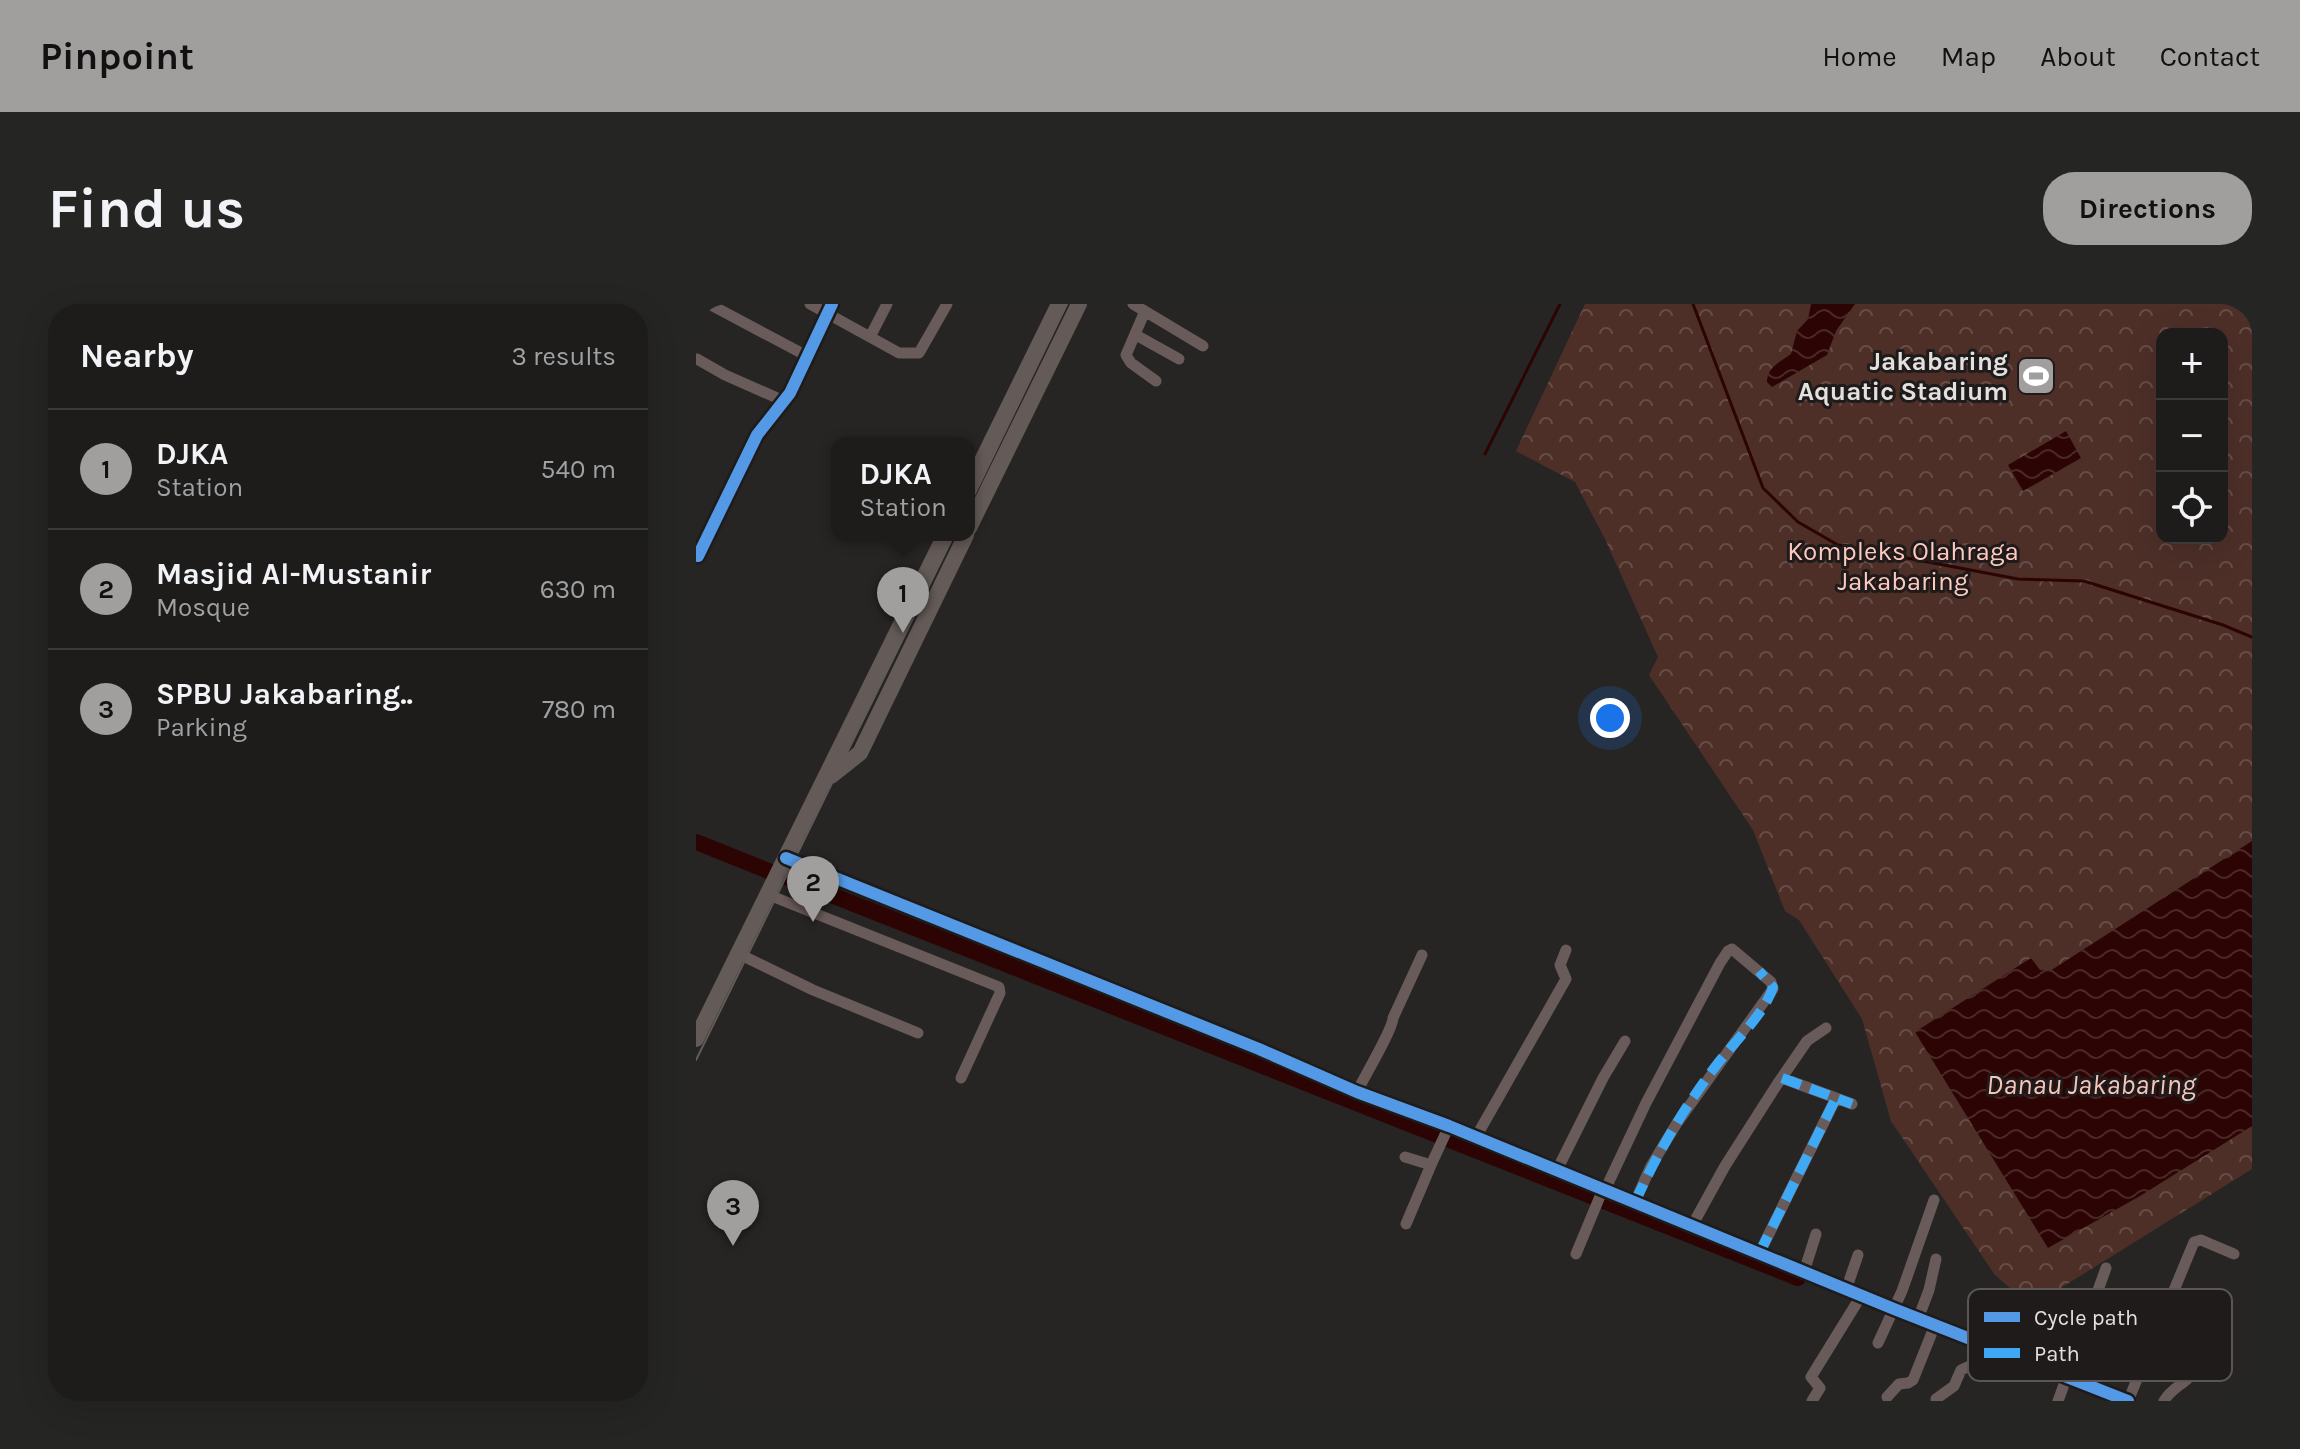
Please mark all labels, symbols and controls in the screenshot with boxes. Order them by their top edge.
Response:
text: Pinpoint [40,34,194,79]
text: Home [1822,40,1897,73]
text: Map [1941,40,1996,73]
text: About [2040,40,2116,73]
text: Contact [2160,40,2260,73]
button: Directions [2043,172,2252,245]
text: Find us [48,176,245,241]
map controls [2156,328,2228,544]
button: + [2156,328,2228,400]
text: Nearby [80,336,194,376]
text: 3 results [512,341,616,372]
place label: Jakabaring Aquatic Stadium [1798,346,2008,407]
sports icon: Jakabaring Aquatic Stadium [2015,355,2057,397]
button: − [2156,400,2228,472]
text: DJKA [156,436,228,472]
popup [831,437,975,541]
text: 1 [101,454,111,485]
text: 540 m [541,454,616,485]
text: DJKA [859,456,932,492]
text: Station [156,472,243,503]
button: locate [2156,472,2228,544]
text: Station [859,492,947,523]
park label: Kompleks Olahraga Jakabaring [1787,536,2019,597]
text: Masjid Al-Mustanir [156,556,431,592]
pin: 1 [877,567,929,633]
text: 2 [98,574,114,605]
text: 630 m [540,574,616,605]
text: Mosque [156,592,250,623]
text: SPBU Jakabaring.. [156,676,413,712]
text: 3 [98,694,114,725]
text: 780 m [542,694,616,725]
your location [1590,698,1630,738]
text: Parking [156,712,247,743]
pin: 2 [787,856,839,922]
water label: Danau Jakabaring [1986,1068,2197,1101]
pin: 3 [707,1180,759,1246]
legend [1968,1289,2232,1381]
text: Cycle path [2034,1305,2138,1331]
text: Path [2034,1341,2080,1367]

